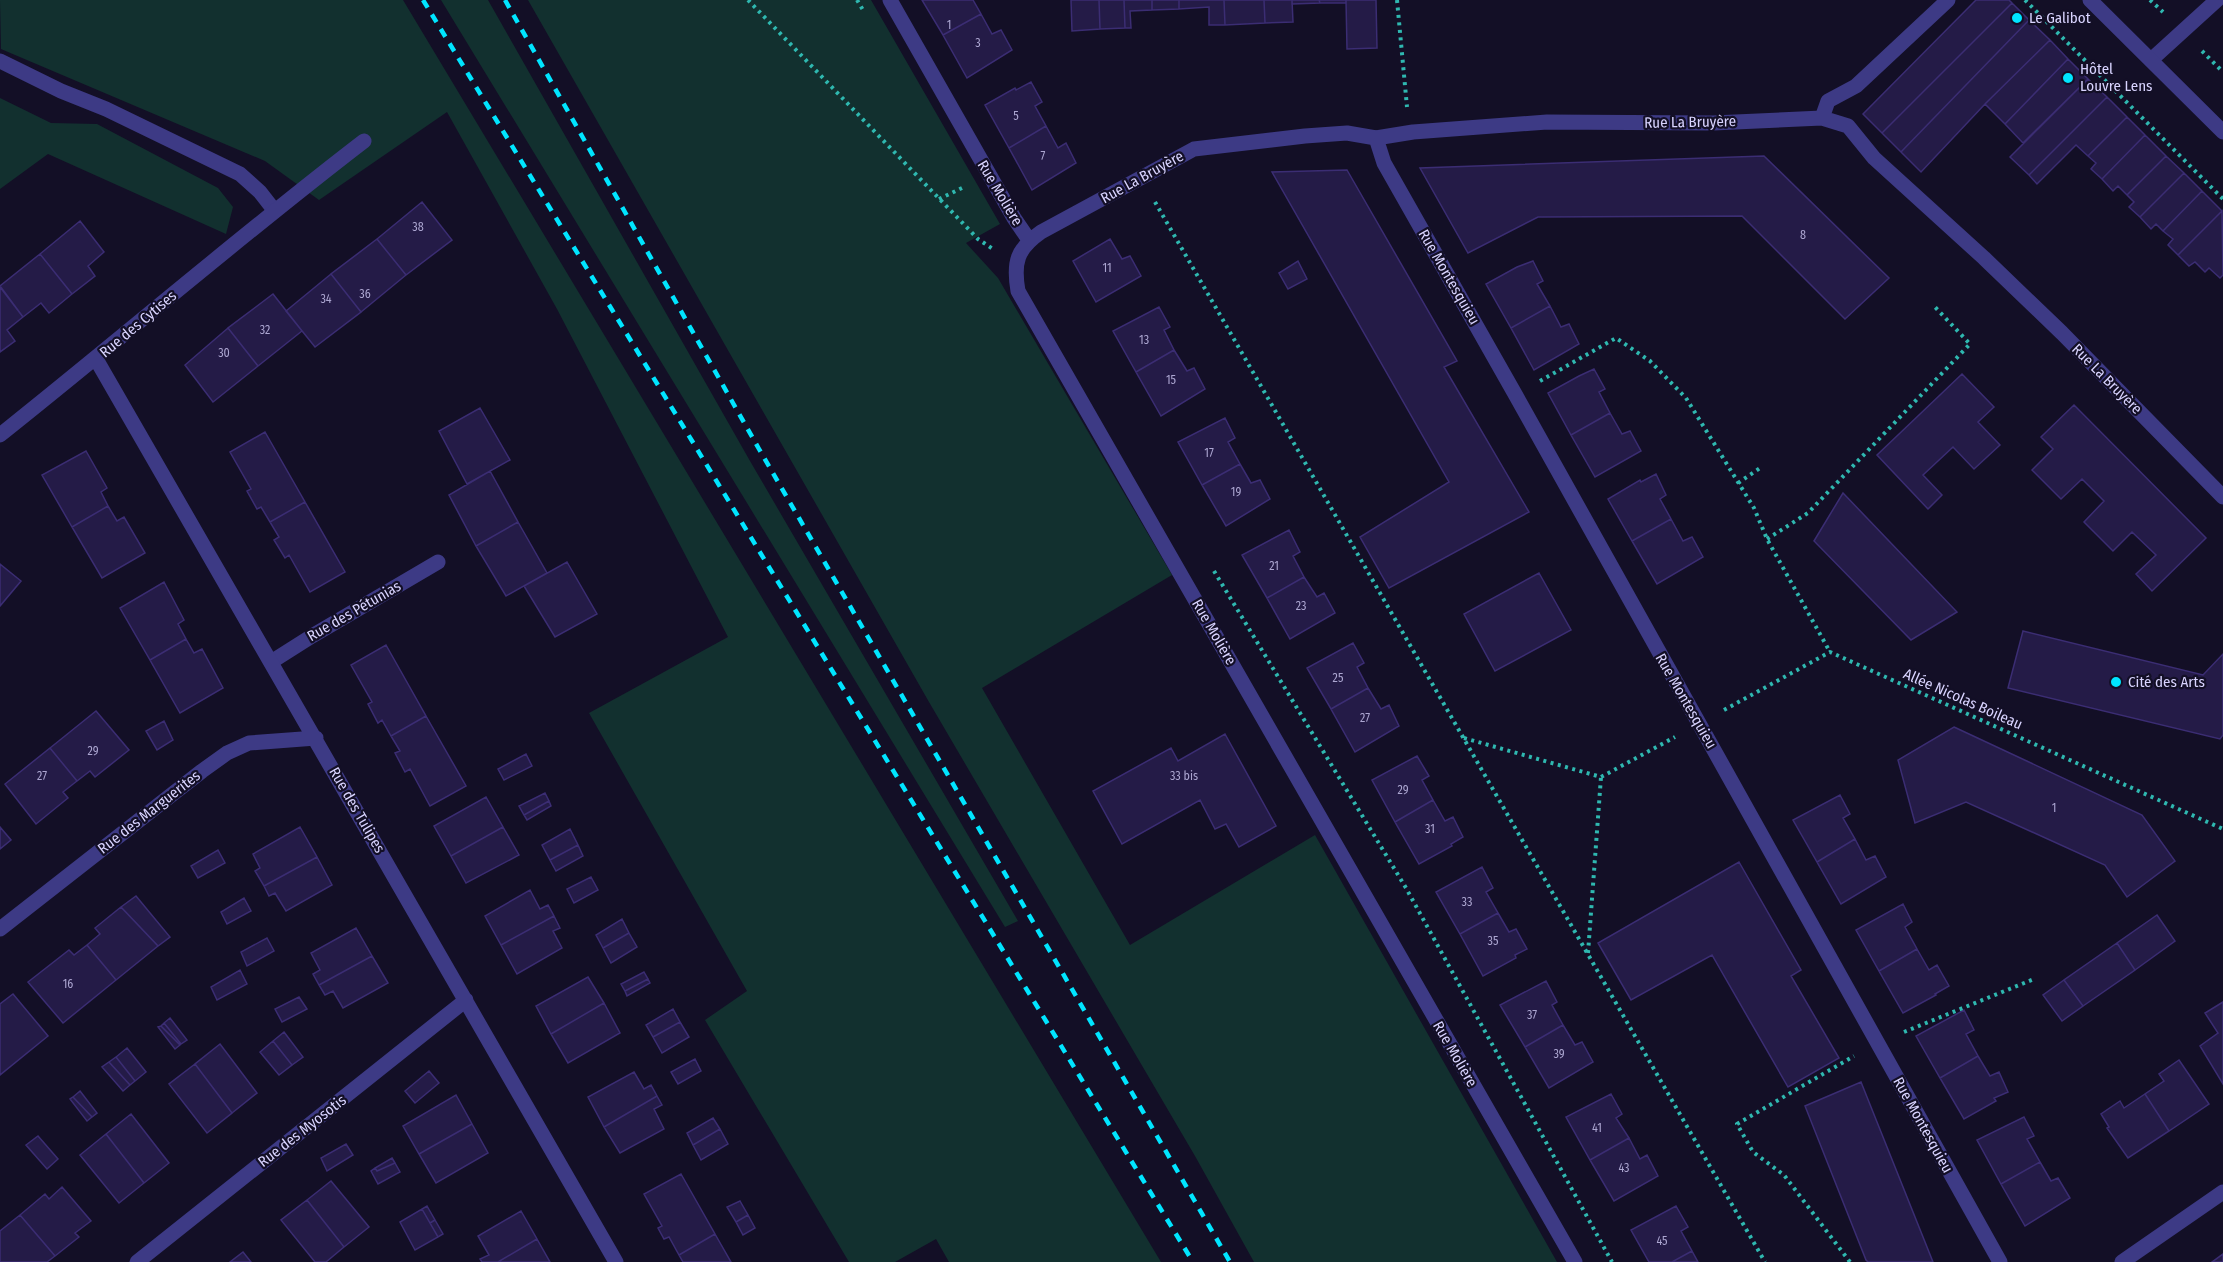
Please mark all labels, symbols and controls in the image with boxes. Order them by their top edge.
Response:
place label: Le Galibot [2029,9,2091,27]
marker: Le Galibot [2010,11,2024,25]
house number: 1 [947,18,951,32]
house number: 3 [975,36,981,50]
place label: Hôtel Louvre Lens [2080,60,2153,95]
marker: Hôtel Louvre Lens [2061,71,2075,85]
house number: 5 [1013,109,1019,123]
street label: Rue La Bruyère [1644,112,1736,132]
street label: Rue La Bruyère [1097,147,1187,207]
house number: 7 [1041,149,1046,163]
street label: Rue Molière [974,157,1026,229]
house number: 38 [412,220,424,234]
street label: Rue Montesquieu [1414,226,1484,328]
house number: 8 [1800,228,1806,242]
house number: 11 [1102,261,1112,275]
street label: Rue des Cytises [96,287,180,361]
house number: 36 [359,287,371,301]
house number: 34 [320,292,332,306]
house number: 32 [260,323,270,337]
house number: 13 [1139,333,1149,347]
street label: Rue La Bruyère [2068,340,2146,418]
house number: 30 [218,346,230,360]
house number: 15 [1166,373,1177,387]
house number: 17 [1204,446,1214,460]
house number: 19 [1231,485,1241,499]
house number: 21 [1269,559,1279,573]
street label: Rue des Pétunias [304,577,404,645]
street label: Rue Molière [1188,596,1240,668]
house number: 23 [1296,599,1306,613]
street label: Rue Montesquieu [1651,650,1721,752]
street label: Allée Nicolas Boileau [1901,665,2025,733]
house number: 25 [1333,671,1344,685]
place label: Cité des Arts [2128,673,2205,691]
marker: Cité des Arts [2109,675,2123,689]
house number: 27 [1360,711,1370,725]
house number: 29 [87,744,99,758]
street label: Rue des Tulipes [325,764,389,856]
street label: Rue des Marguerites [94,766,204,858]
house number: 27 [37,769,47,783]
house number: 33 bis [1170,769,1198,783]
house number: 29 [1397,783,1409,797]
house number: 1 [2052,801,2056,815]
house number: 31 [1425,822,1435,836]
house number: 33 [1462,895,1472,909]
house number: 35 [1488,934,1499,948]
house number: 16 [63,977,73,991]
house number: 37 [1527,1008,1537,1022]
street label: Rue Molière [1429,1018,1481,1090]
house number: 39 [1553,1047,1565,1061]
street label: Rue Montesquieu [1889,1074,1957,1176]
street label: Rue des Myosotis [254,1091,350,1171]
house number: 41 [1592,1121,1602,1135]
house number: 43 [1618,1161,1630,1175]
house number: 45 [1656,1234,1668,1248]

